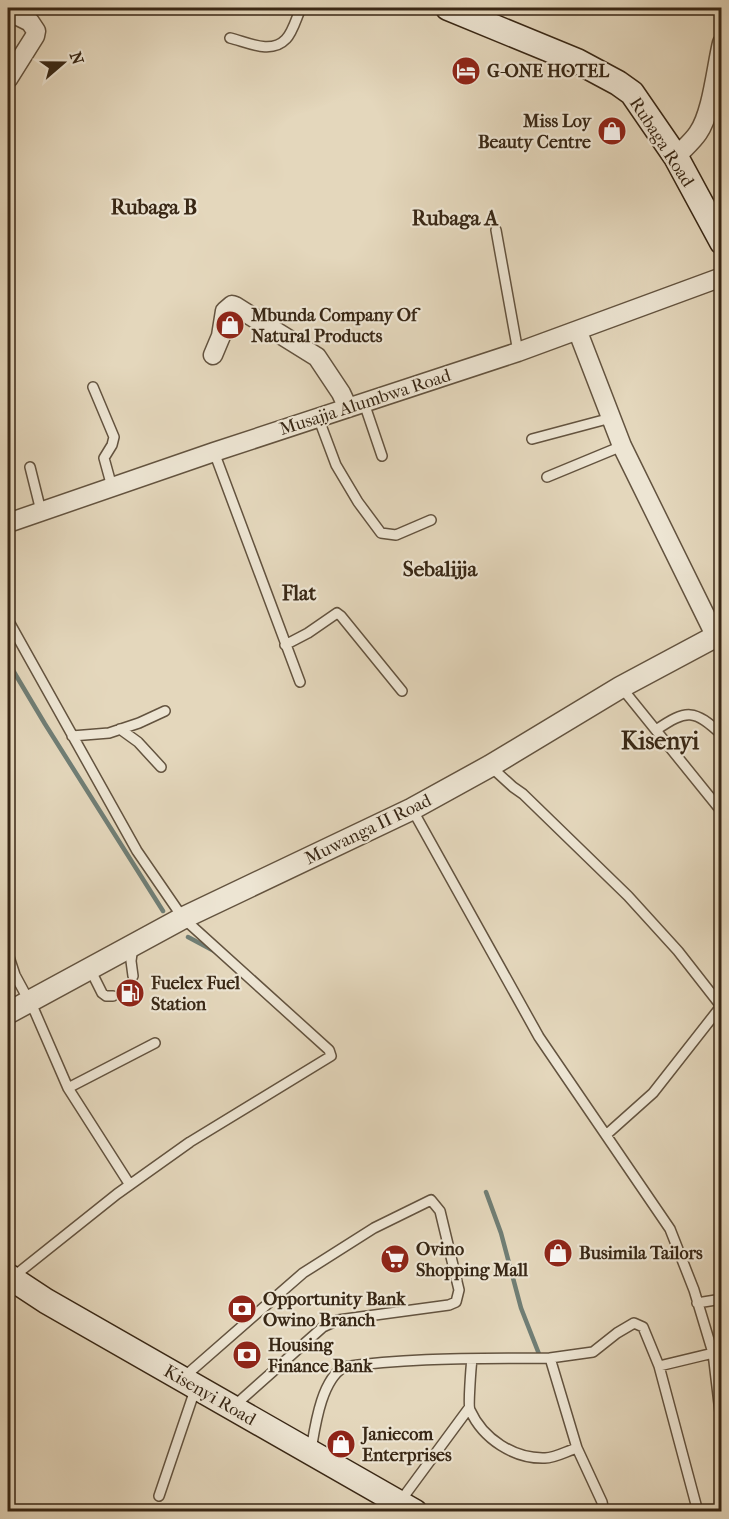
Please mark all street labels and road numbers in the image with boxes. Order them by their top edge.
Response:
street label: Rubaga Road [625,94,698,191]
street label: Musajja Alumbwa Road [277,365,454,440]
street label: Muwanga II Road [302,790,435,869]
street label: Kisenyi Road [160,1361,260,1430]

